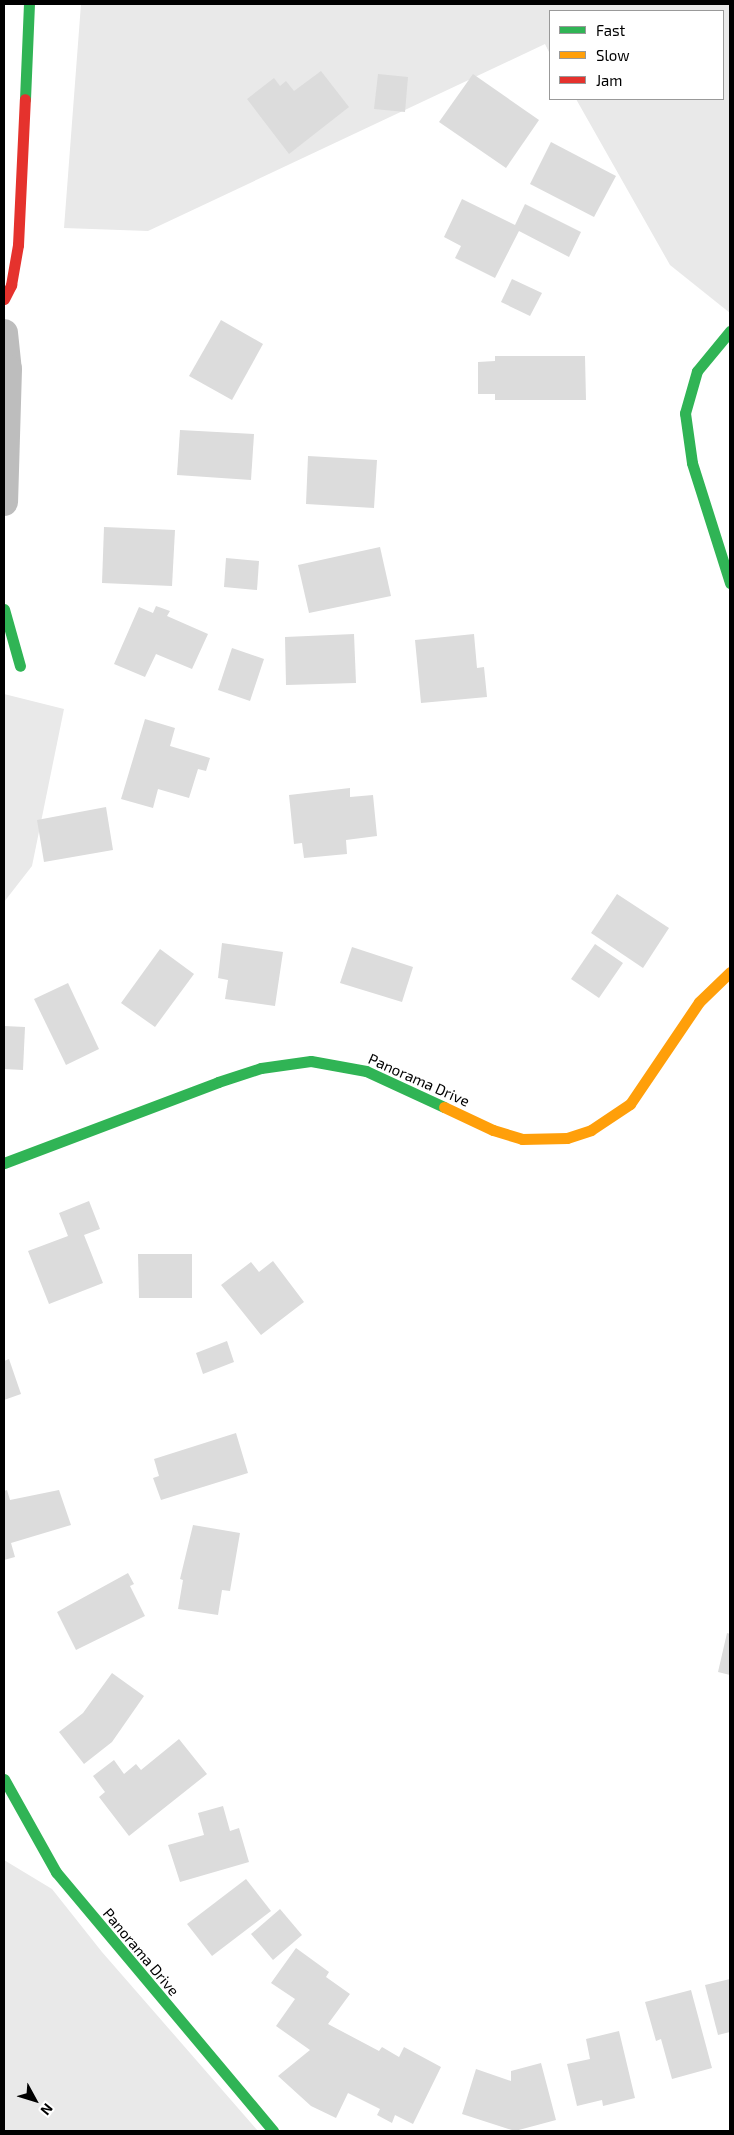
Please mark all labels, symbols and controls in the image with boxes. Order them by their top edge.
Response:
legend [549,10,724,100]
text: Fast [596,21,625,39]
text: Slow [596,46,630,64]
text: Jam [596,71,622,89]
street label: Panorama Drive [366,1050,472,1110]
street label: Panorama Drive [99,1905,183,1999]
north arrow [10,2075,60,2125]
text: N [37,2100,57,2119]

